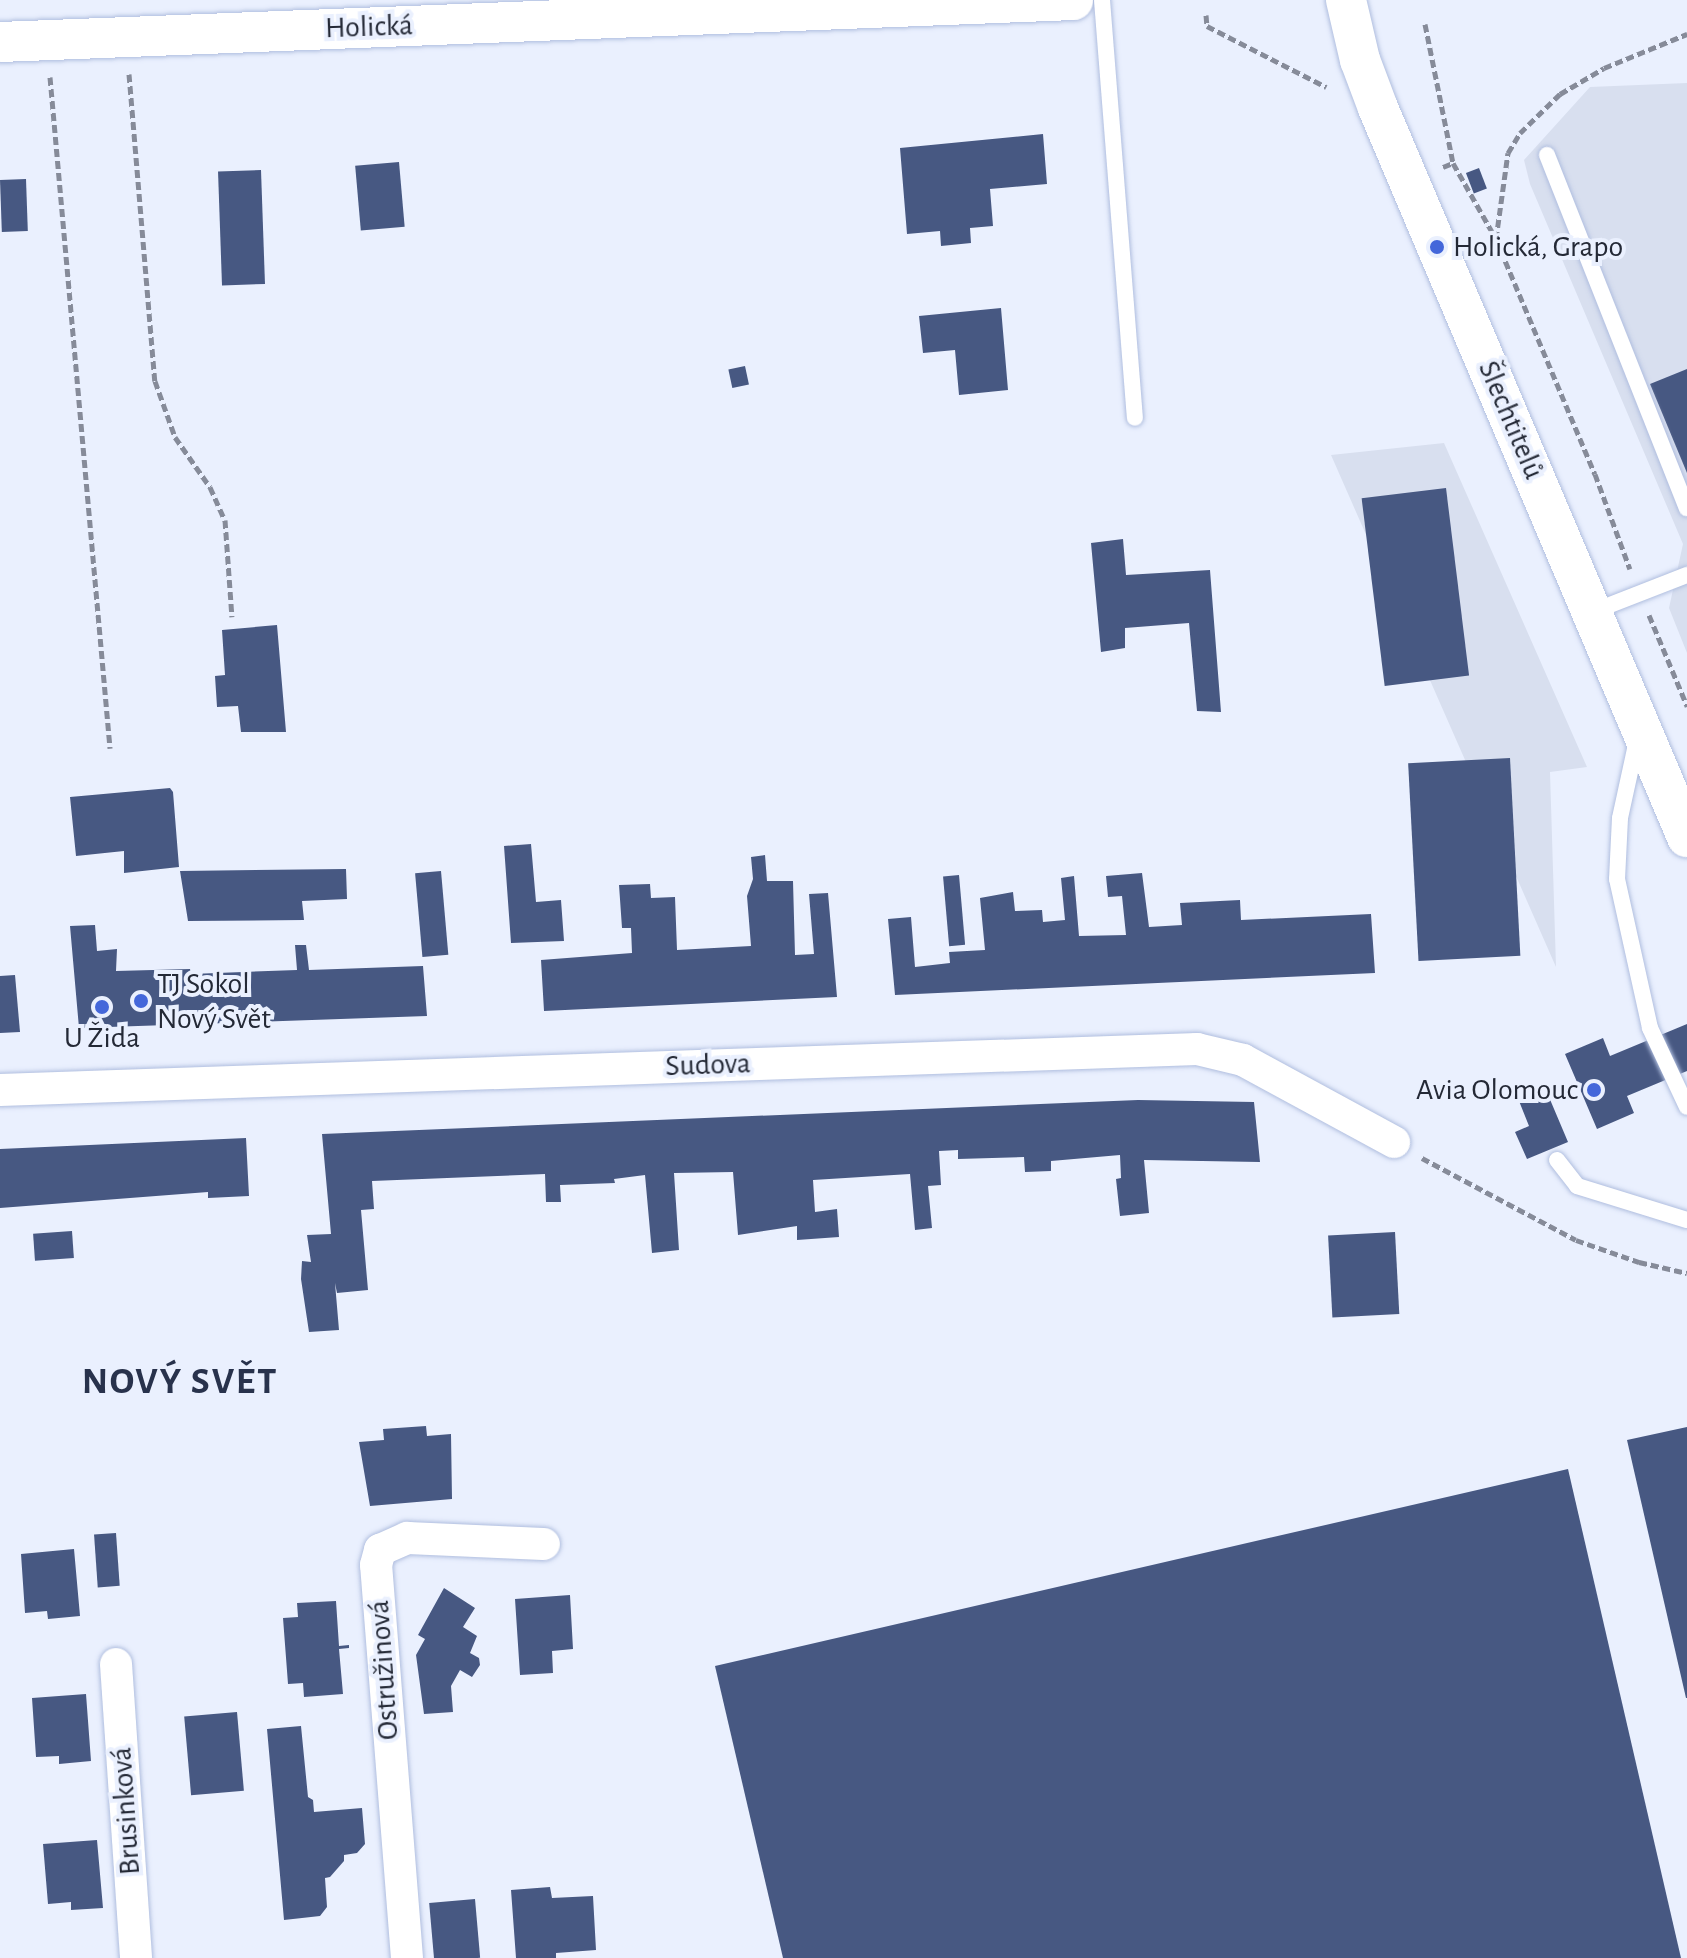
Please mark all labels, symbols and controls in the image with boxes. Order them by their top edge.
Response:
street label: Holická [324,7,414,47]
place label: Holická, Grapo [1453,229,1623,265]
marker: Holická, Grapo [1428,238,1446,256]
street label: Šlechtitelů [1470,356,1552,484]
place label: TJ Sokol Nový Svět [157,966,271,1036]
marker: TJ Sokol Nový Svět [132,992,150,1010]
marker: U Žida [93,998,111,1016]
place label: U Žida [64,1020,140,1056]
street label: Sudova [665,1046,751,1084]
place label: Avia Olomouc [1416,1072,1578,1108]
marker: Avia Olomouc [1585,1081,1603,1099]
district label: NOVÝ SVĚT [82,1360,278,1406]
street label: Ostružinová [361,1599,407,1741]
street label: Brusinková [104,1746,148,1876]

